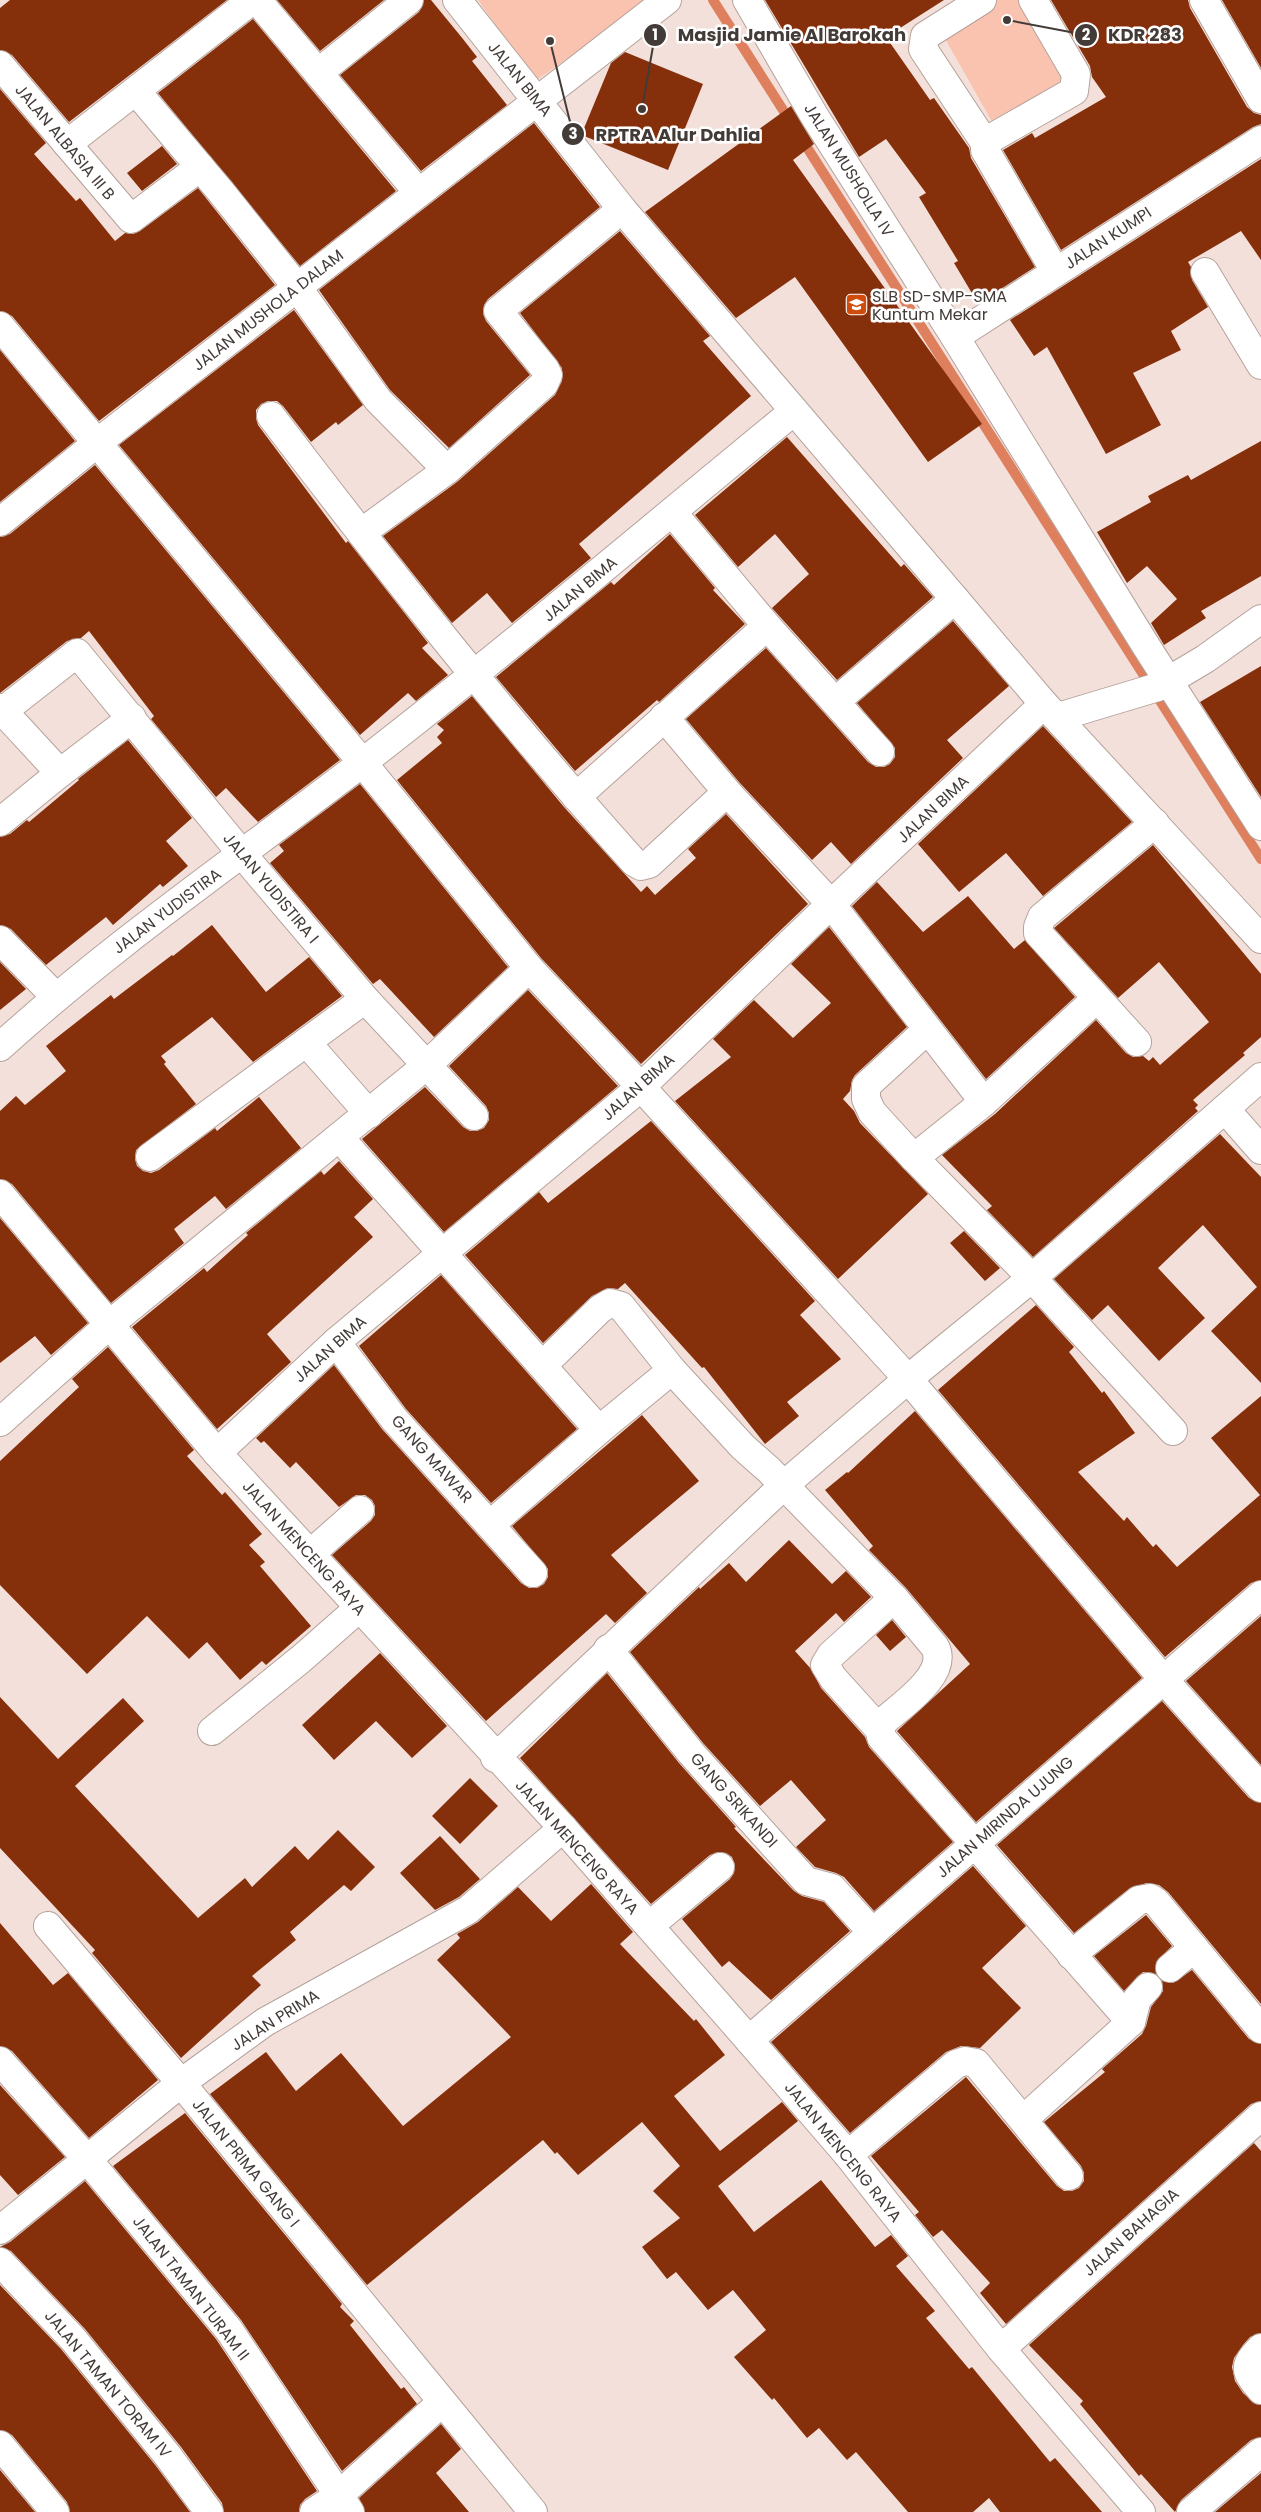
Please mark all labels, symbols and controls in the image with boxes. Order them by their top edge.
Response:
callout: Masjid Jamie Al Barokah [643,19,916,52]
callout: KDR 283 [1073,19,1192,52]
text: Masjid Jamie Al Barokah [678,22,906,47]
text: KDR 283 [1108,22,1182,47]
text: 1 [652,24,658,45]
text: 2 [1082,24,1091,45]
street label: JALAN BIMA [482,36,558,122]
street label: JALAN ALBASIA III B [10,79,121,205]
street label: JALAN MUSHOLLA IV [799,99,900,241]
callout: RPTRA Alur Dahlia [560,118,770,151]
text: RPTRA Alur Dahlia [596,122,760,147]
text: 3 [568,123,578,144]
street label: JALAN KUMPI [1060,201,1156,275]
street label: JALAN MUSHOLA DALAM [188,244,348,376]
place label: SLB SD-SMP-SMA Kuntum Mekar [872,285,1007,326]
school or university icon: SLB SD-SMP-SMA Kuntum Mekar [844,293,868,317]
street label: JALAN BIMA [538,551,622,627]
street label: JALAN BIMA [892,769,974,848]
street label: JALAN YUDISTIRA I [218,828,324,948]
street label: JALAN YUDISTIRA [108,862,226,959]
street label: JALAN BIMA [597,1048,680,1126]
street label: JALAN BIMA [289,1310,372,1388]
street label: GANG MAWAR [386,1410,478,1508]
street label: JALAN MENCENG RAYA [237,1475,371,1621]
street label: GANG SRIKANDI [685,1747,783,1853]
street label: JALAN MIRINDA UJUNG [931,1751,1079,1883]
street label: JALAN MENCENG RAYA [510,1774,644,1920]
street label: JALAN PRIMA [227,1984,324,2056]
street label: JALAN MENCENG RAYA [779,2077,907,2227]
street label: JALAN PRIMA GANG I [187,2094,305,2232]
street label: JALAN BAHAGIA [1078,2182,1184,2281]
street label: JALAN TAMAN TURAM II [127,2211,255,2365]
street label: JALAN TAMAN TORAM IV [39,2305,177,2463]

